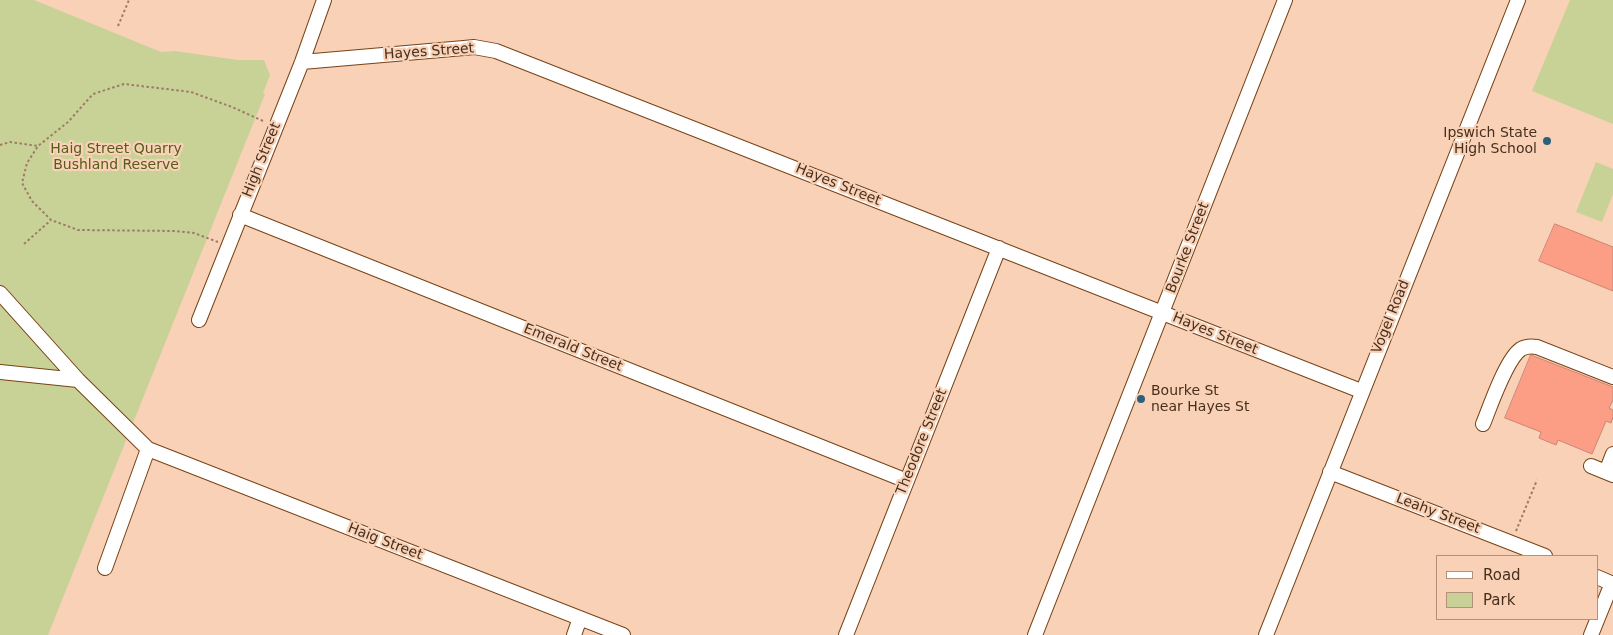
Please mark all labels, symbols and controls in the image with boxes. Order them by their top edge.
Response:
street label: Hayes Street [383,40,475,64]
street label: High Street [239,120,285,200]
place label: Ipswich State High School [1443,125,1537,158]
marker: Ipswich State High School [1541,135,1553,147]
park label: Haig Street Quarry Bushland Reserve [50,141,182,174]
street label: Hayes Street [793,160,883,210]
street label: Bourke Street [1163,200,1213,296]
street label: Vogel Road [1369,278,1413,356]
street label: Hayes Street [1170,309,1260,359]
street label: Emerald Street [521,321,625,375]
place label: Bourke St near Hayes St [1151,383,1249,416]
street label: Theodore Street [893,386,951,498]
marker: Bourke St near Hayes St [1135,393,1147,405]
street label: Leahy Street [1393,490,1483,538]
street label: Haig Street [345,520,425,564]
legend [1436,555,1598,620]
text: Road [1483,566,1521,584]
text: Park [1483,591,1515,609]

